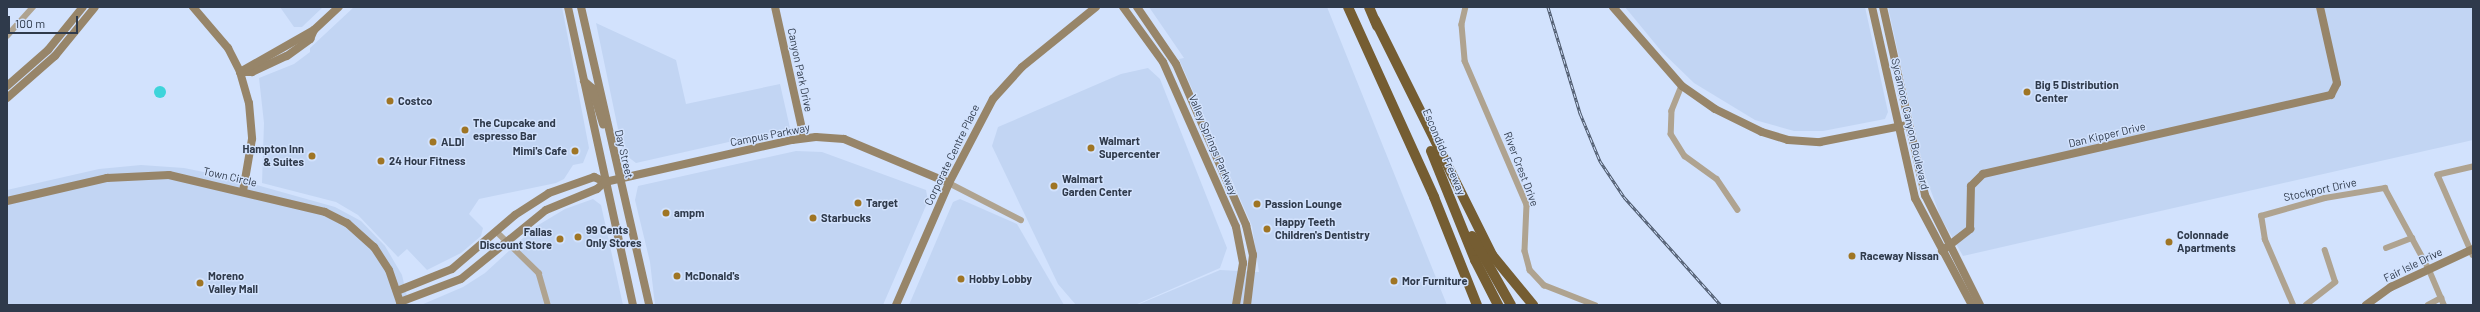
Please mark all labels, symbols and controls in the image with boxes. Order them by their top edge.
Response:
scale bar [10,8,80,34]
text: 100 m [15,16,45,30]
street label: Canyon Park Drive [785,27,815,113]
street label: Sycamore Canyon Boulevard [1888,57,1932,191]
place label: Big 5 Distribution Center [2035,79,2119,105]
marker: Big 5 Distribution Center [2022,87,2032,97]
street label: Valley Springs Parkway [1186,93,1240,197]
place label: Costco [398,94,432,108]
marker: Costco [385,96,395,106]
street label: Corporate Centre Place [922,102,982,208]
street label: Escondido Freeway [1420,107,1468,197]
place label: The Cupcake and espresso Bar [473,117,556,143]
street label: Dan Kipper Drive [2067,120,2147,150]
street label: Campus Parkway [729,121,811,149]
marker: The Cupcake and espresso Bar [460,125,470,135]
street label: Day Street [612,128,636,180]
street label: River Crest Drive [1501,130,1541,208]
place label: ALDI [441,135,464,149]
place label: Walmart Supercenter [1099,135,1160,161]
marker: ALDI [428,137,438,147]
place label: Hampton Inn & Suites [242,143,304,169]
marker: Walmart Supercenter [1086,143,1096,153]
place label: Mimi's Cafe [513,144,567,158]
marker: Mimi's Cafe [570,146,580,156]
marker: Hampton Inn & Suites [307,151,317,161]
place label: 24 Hour Fitness [389,154,465,168]
marker: 24 Hour Fitness [376,156,386,166]
street label: Town Circle [202,164,258,190]
place label: Walmart Garden Center [1062,173,1132,199]
street label: Stockport Drive [2282,176,2358,204]
marker: Walmart Garden Center [1049,181,1059,191]
place label: Target [866,196,898,210]
place label: Passion Lounge [1265,197,1342,211]
marker: Target [853,198,863,208]
marker: Passion Lounge [1252,199,1262,209]
place label: ampm [674,206,704,220]
marker: ampm [661,208,671,218]
place label: Starbucks [821,211,871,225]
marker: Starbucks [808,213,818,223]
place label: Happy Teeth Children's Dentistry [1275,216,1370,242]
place label: 99 Cents Only Stores [586,224,642,250]
marker: Happy Teeth Children's Dentistry [1262,224,1272,234]
place label: Fallas Discount Store [480,226,552,252]
place label: Colonnade Apartments [2177,229,2236,255]
marker: 99 Cents Only Stores [573,232,583,242]
marker: Fallas Discount Store [555,234,565,244]
marker: Colonnade Apartments [2164,237,2174,247]
street label: Fair Isle Drive [2381,245,2445,285]
place label: Raceway Nissan [1860,249,1939,263]
marker: Raceway Nissan [1847,251,1857,261]
place label: McDonald's [685,269,740,283]
place label: Moreno Valley Mall [208,270,258,296]
marker: McDonald's [672,271,682,281]
place label: Hobby Lobby [969,272,1032,286]
marker: Hobby Lobby [956,274,966,284]
place label: Mor Furniture [1402,274,1467,288]
marker: Mor Furniture [1389,276,1399,286]
marker: Moreno Valley Mall [195,278,205,288]

